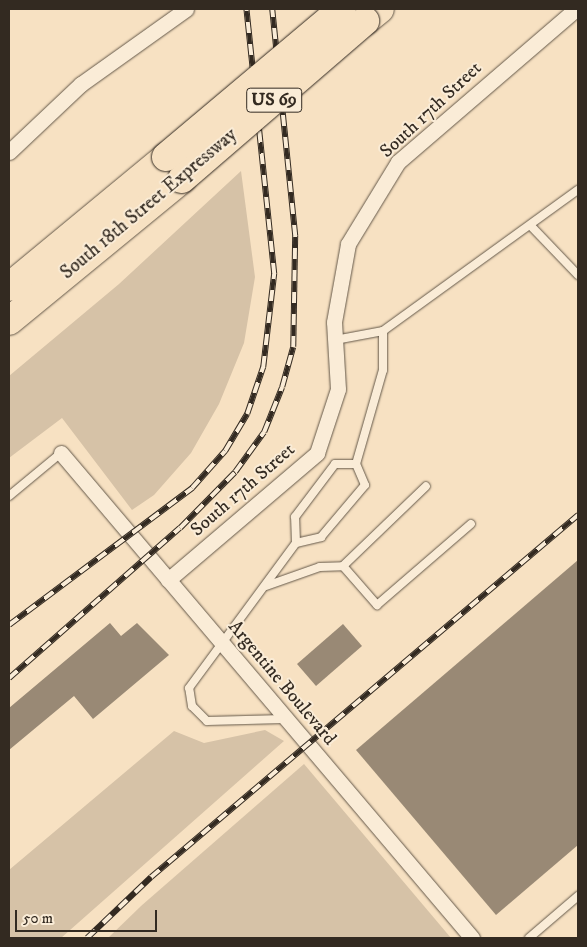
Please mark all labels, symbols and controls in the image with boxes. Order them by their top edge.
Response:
street label: South 17th Street [375,57,487,163]
road number: US 69 [245,84,303,116]
street label: South 18th Street Expressway [56,124,242,284]
street label: South 17th Street [186,439,300,541]
street label: Argentine Boulevard [223,616,341,750]
scale bar [18,900,160,932]
text: 50 m [23,909,53,928]

